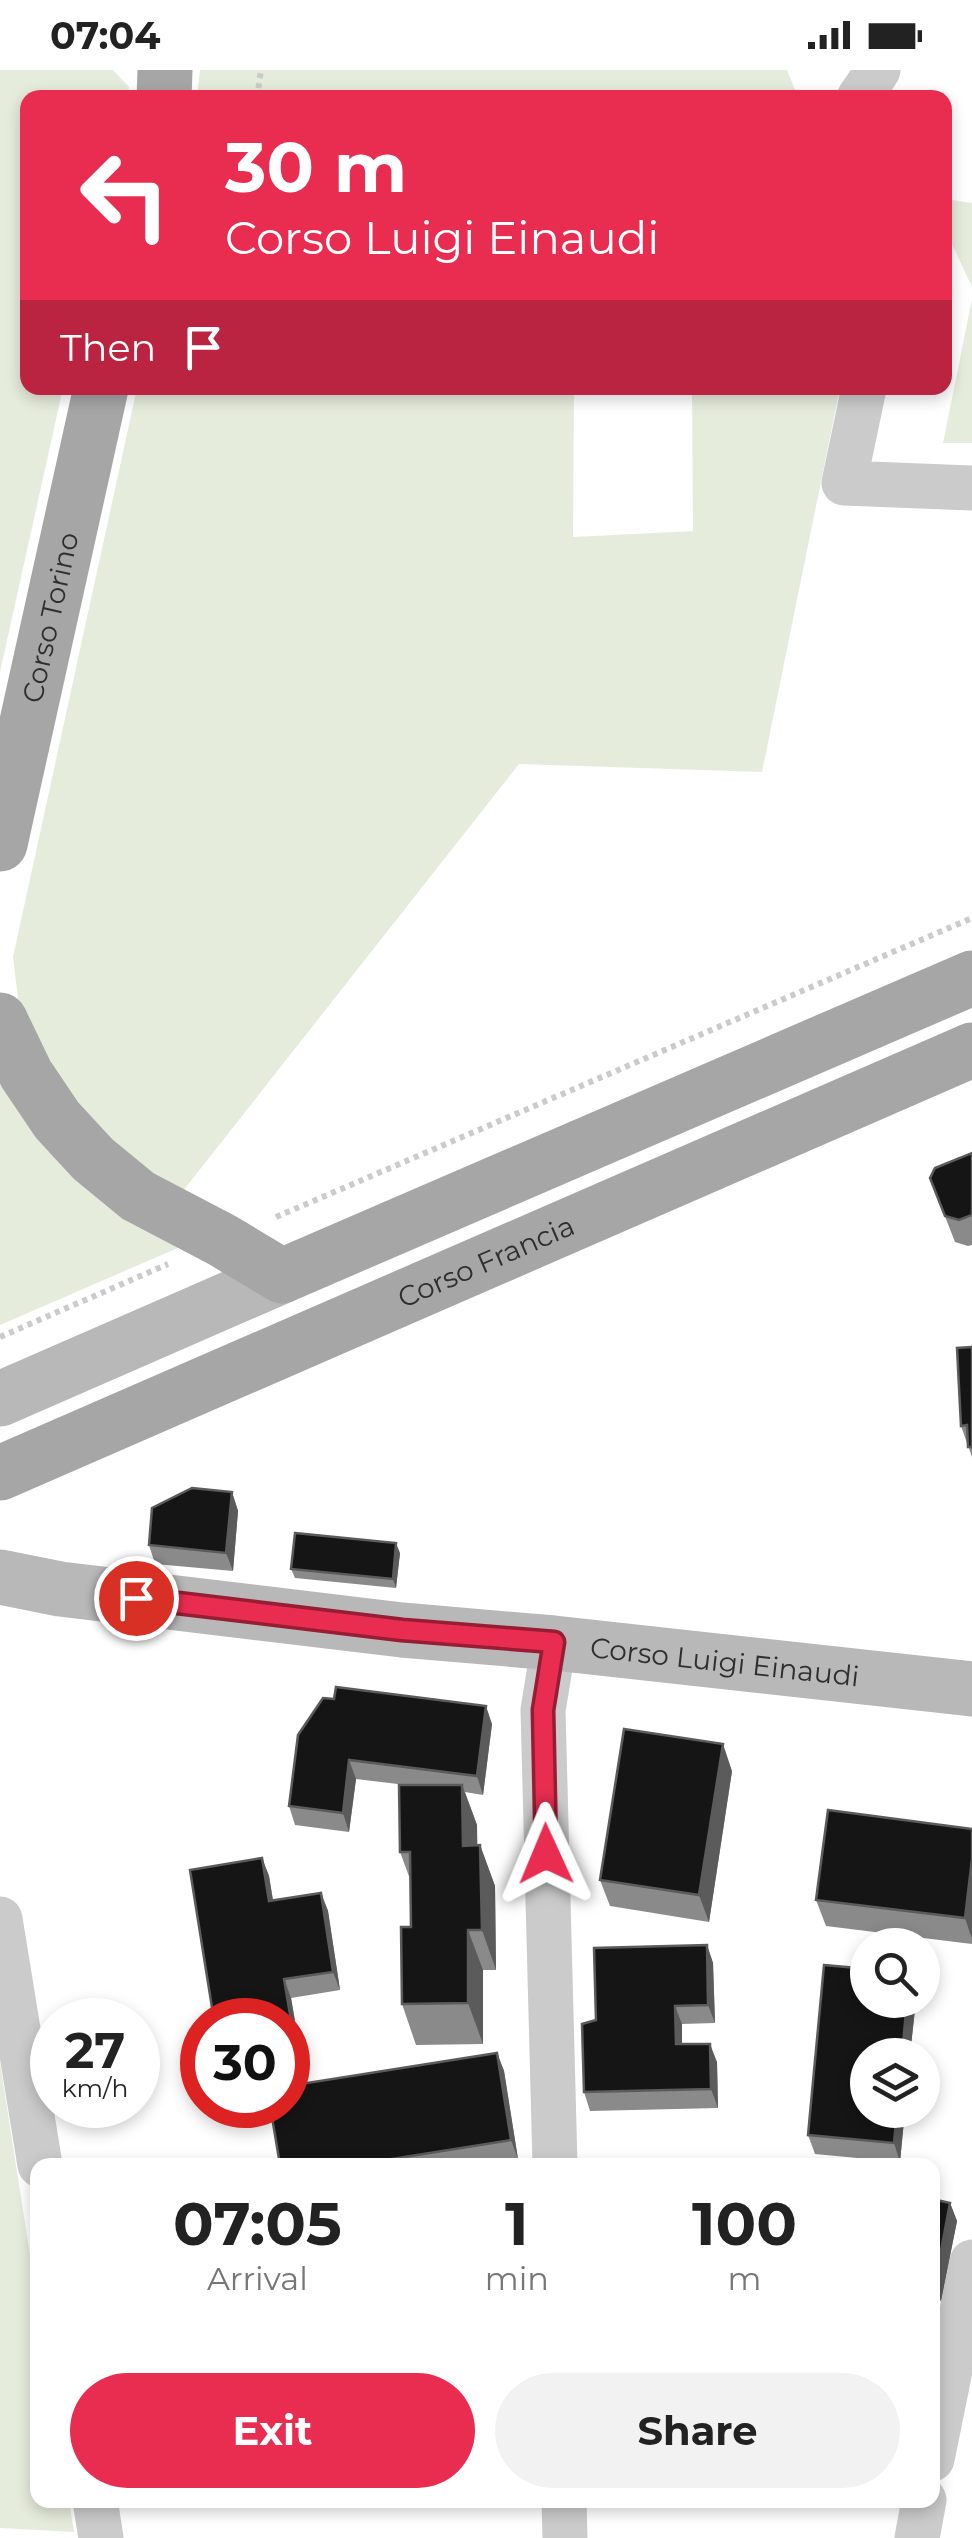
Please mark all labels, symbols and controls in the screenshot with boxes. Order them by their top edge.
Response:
text: 07:04 [50,12,160,59]
text: 30 m [225,124,407,210]
icon: left [60,130,190,260]
text: Corso Luigi Einaudi [225,210,659,265]
icon: arrive [176,320,231,375]
text: Then [60,324,156,371]
street label: Corso Torino [15,529,86,706]
street label: Corso Francia [392,1208,579,1315]
pin [94,1556,179,1641]
icon: arrive [109,1571,164,1626]
street label: Corso Luigi Einaudi [589,1630,861,1693]
position arrow [494,1802,598,1906]
map controls [850,1928,940,2128]
button: search [850,1928,940,2018]
speed limit sign: 30 [180,1998,310,2128]
text: 27 [65,2020,125,2081]
button: layers [850,2038,940,2128]
text: km/h [62,2073,128,2103]
text: 07:05 [173,2187,342,2260]
text: 1 [505,2187,529,2260]
text: 100 [692,2187,797,2260]
text: Arrival [207,2259,308,2298]
text: min [485,2259,549,2298]
text: m [727,2259,761,2298]
button: Exit [70,2373,475,2488]
button: Share [495,2373,900,2488]

